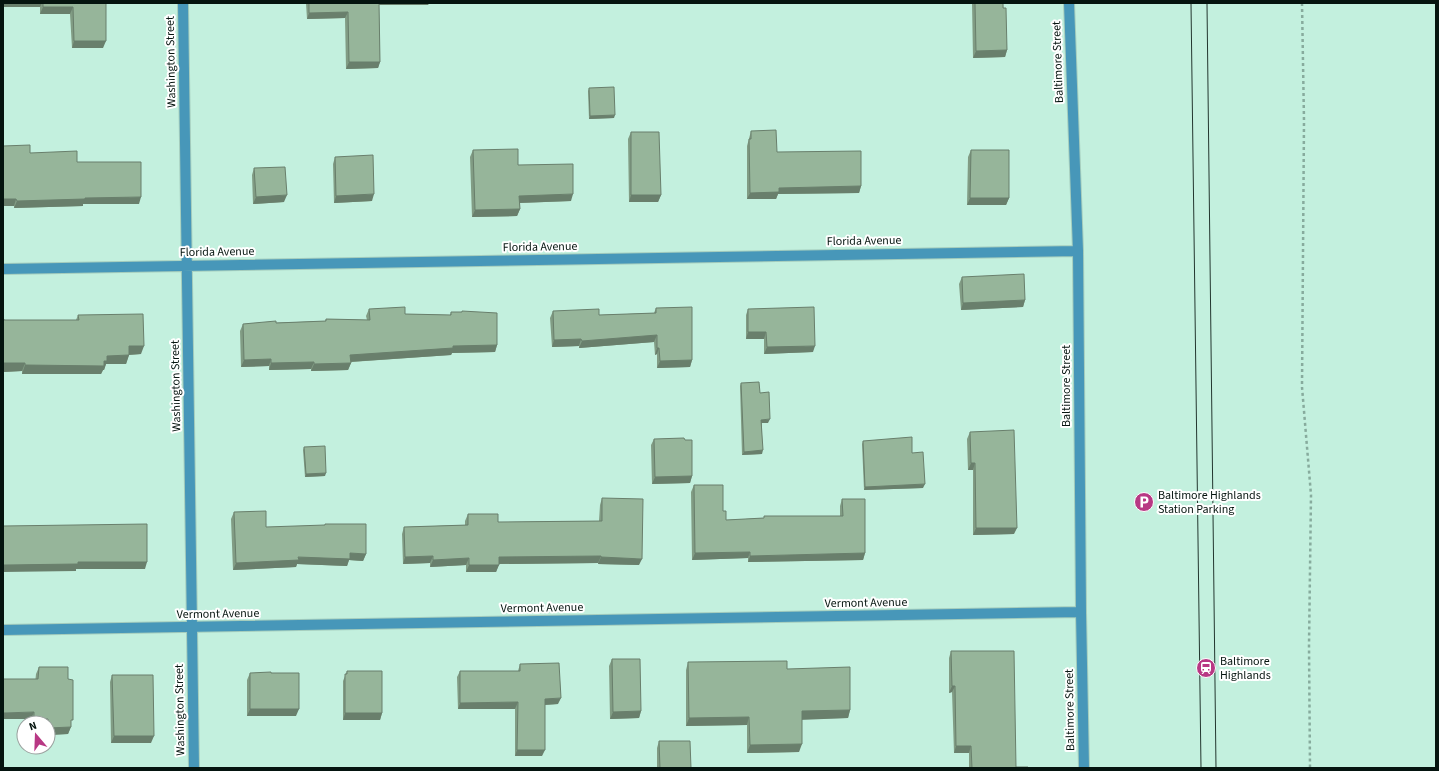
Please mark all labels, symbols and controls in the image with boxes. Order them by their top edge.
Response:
street label: Washington Street [162,16,180,108]
street label: Baltimore Street [1048,21,1068,103]
street label: Florida Avenue [827,232,902,250]
street label: Florida Avenue [503,238,578,256]
street label: Florida Avenue [180,243,255,261]
street label: Washington Street [167,340,185,432]
street label: Baltimore Street [1058,345,1075,427]
place label: Baltimore Highlands Station Parking [1158,487,1261,518]
parking icon: Baltimore Highlands Station Parking [1133,491,1155,513]
street label: Vermont Avenue [825,594,907,612]
street label: Vermont Avenue [501,599,583,617]
street label: Vermont Avenue [177,605,259,623]
place label: Baltimore Highlands [1220,653,1271,684]
station icon: Baltimore Highlands [1195,657,1217,679]
street label: Washington Street [171,664,189,756]
street label: Baltimore Street [1061,669,1079,751]
north arrow [16,715,56,755]
text: N [27,718,39,734]

